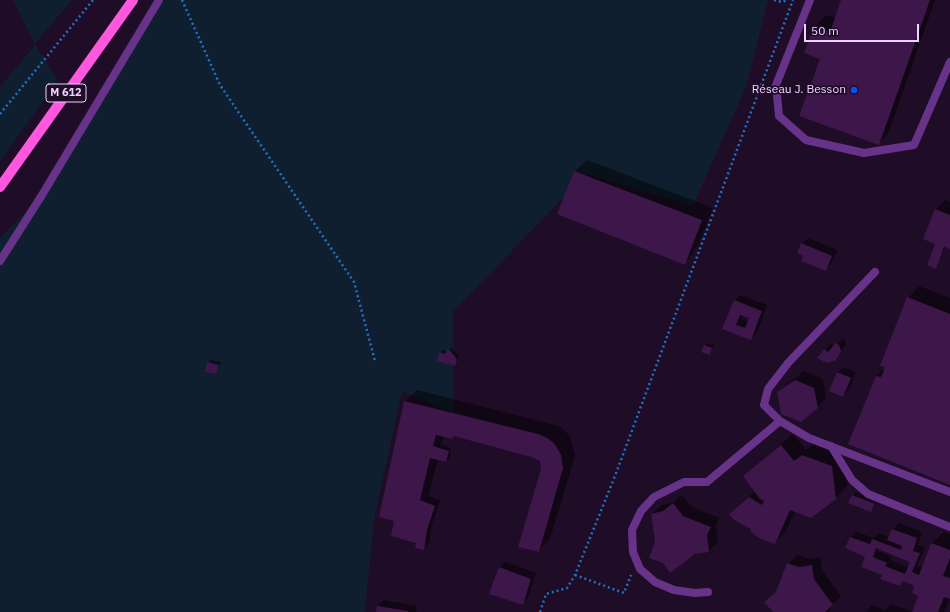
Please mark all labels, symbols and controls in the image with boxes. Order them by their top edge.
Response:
scale bar [806,16,921,42]
text: 50 m [811,23,839,38]
place label: Réseau J. Besson [752,83,846,97]
road number: M 612 [46,84,86,102]
marker: Réseau J. Besson [849,85,859,95]

